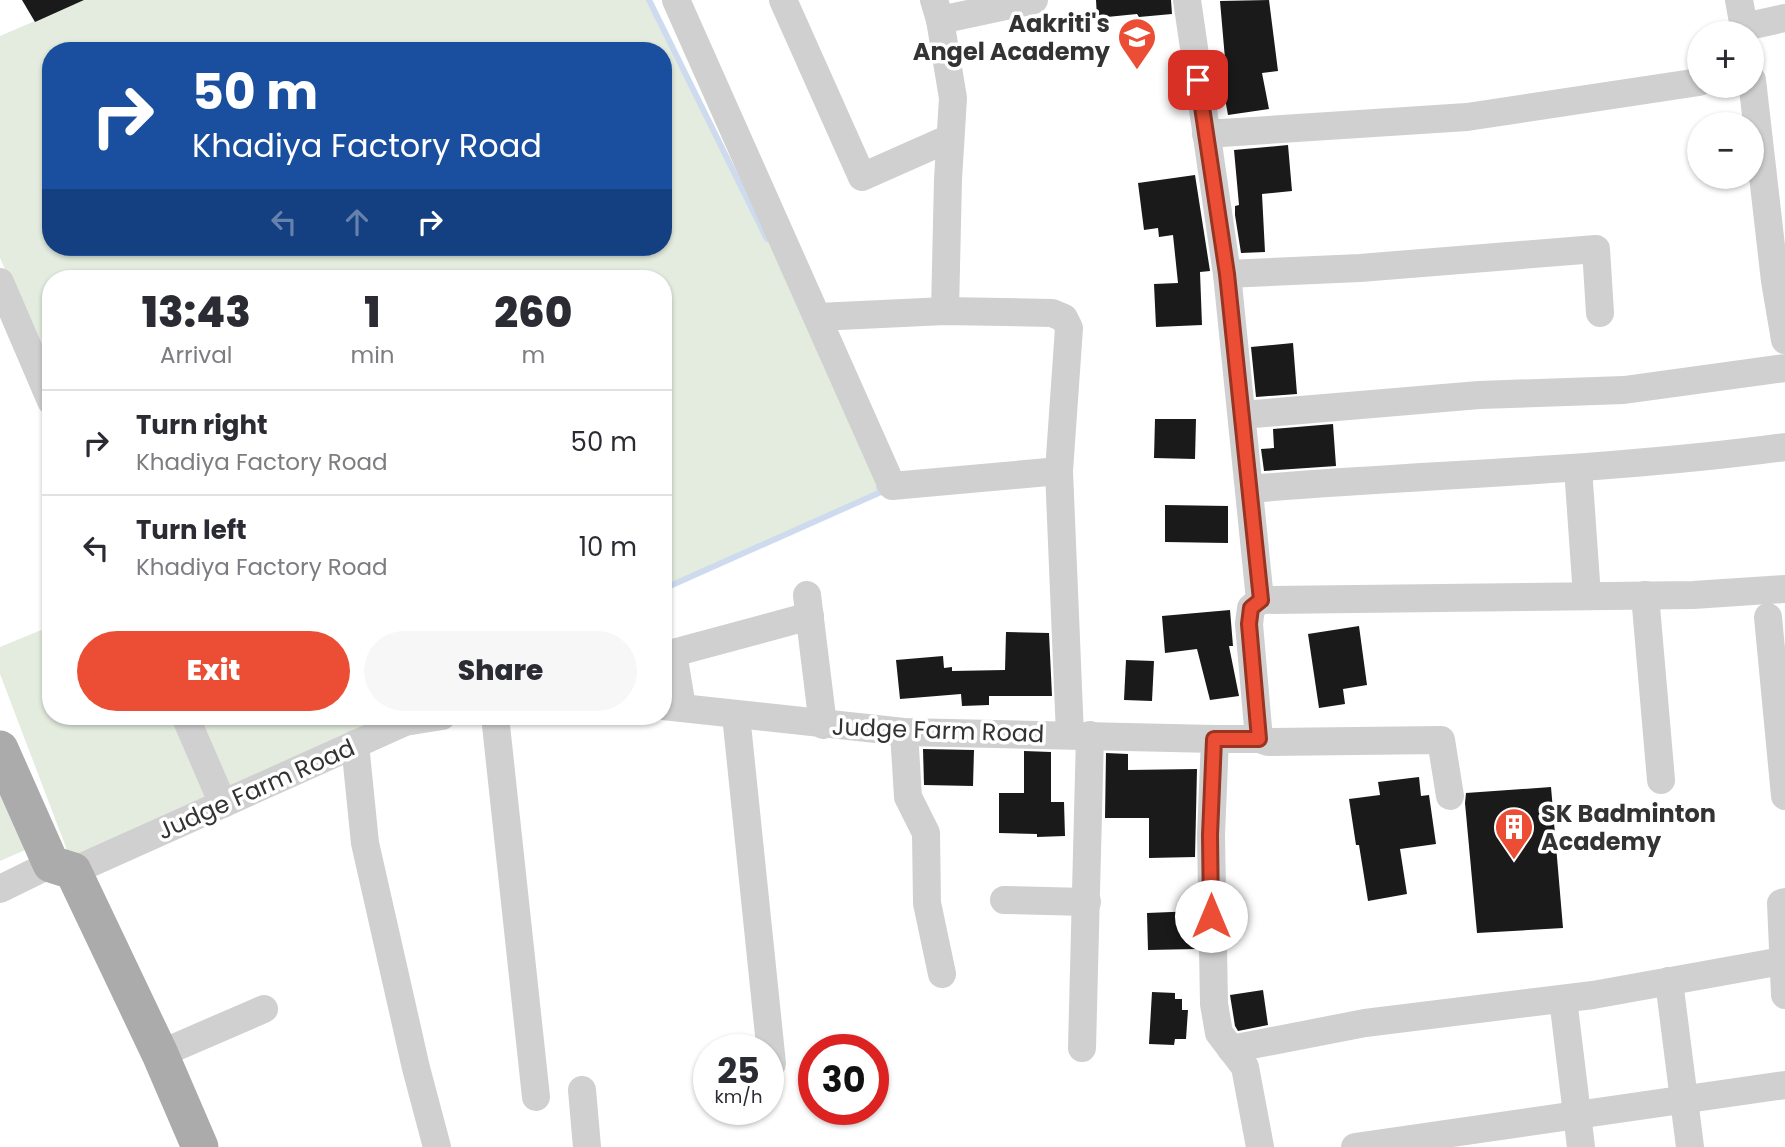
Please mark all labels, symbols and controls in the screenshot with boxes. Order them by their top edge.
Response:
place label: Aakriti's Angel Academy [913,7,1111,68]
school or university icon: Aakriti's Angel Academy [1116,16,1158,71]
map controls [1687,21,1764,189]
button: + [1687,21,1764,98]
pin [1168,50,1228,110]
text: 50 m [192,58,318,126]
icon: arrive [1179,61,1217,99]
icon: right [77,70,168,161]
button: − [1687,112,1764,189]
text: Khadiya Factory Road [192,123,542,168]
icon: left [265,203,303,241]
icon: ahead [338,203,376,241]
icon: right [411,203,449,241]
text: 13:43 [142,283,251,342]
text: 1 [364,283,381,342]
text: 260 [494,283,572,342]
text: Arrival [160,339,232,371]
text: min [350,339,395,371]
text: m [521,339,545,371]
text: Turn right [136,407,268,443]
icon: right [77,424,115,462]
text: 50 m [571,424,637,460]
text: Khadiya Factory Road [136,446,388,478]
text: Turn left [136,512,247,548]
icon: left [77,529,115,567]
text: 10 m [579,529,637,565]
text: Khadiya Factory Road [136,551,388,583]
button: Exit [77,631,350,711]
button: Share [364,631,637,711]
street label: Judge Farm Road [831,710,1045,750]
street label: Judge Farm Road [152,731,360,847]
place label: SK Badminton Academy [1541,797,1716,858]
building icon: SK Badminton Academy [1493,806,1535,861]
position arrow [1174,879,1248,953]
speed limit sign: 30 [798,1034,889,1125]
text: 25 [717,1046,760,1095]
text: km/h [715,1084,762,1109]

